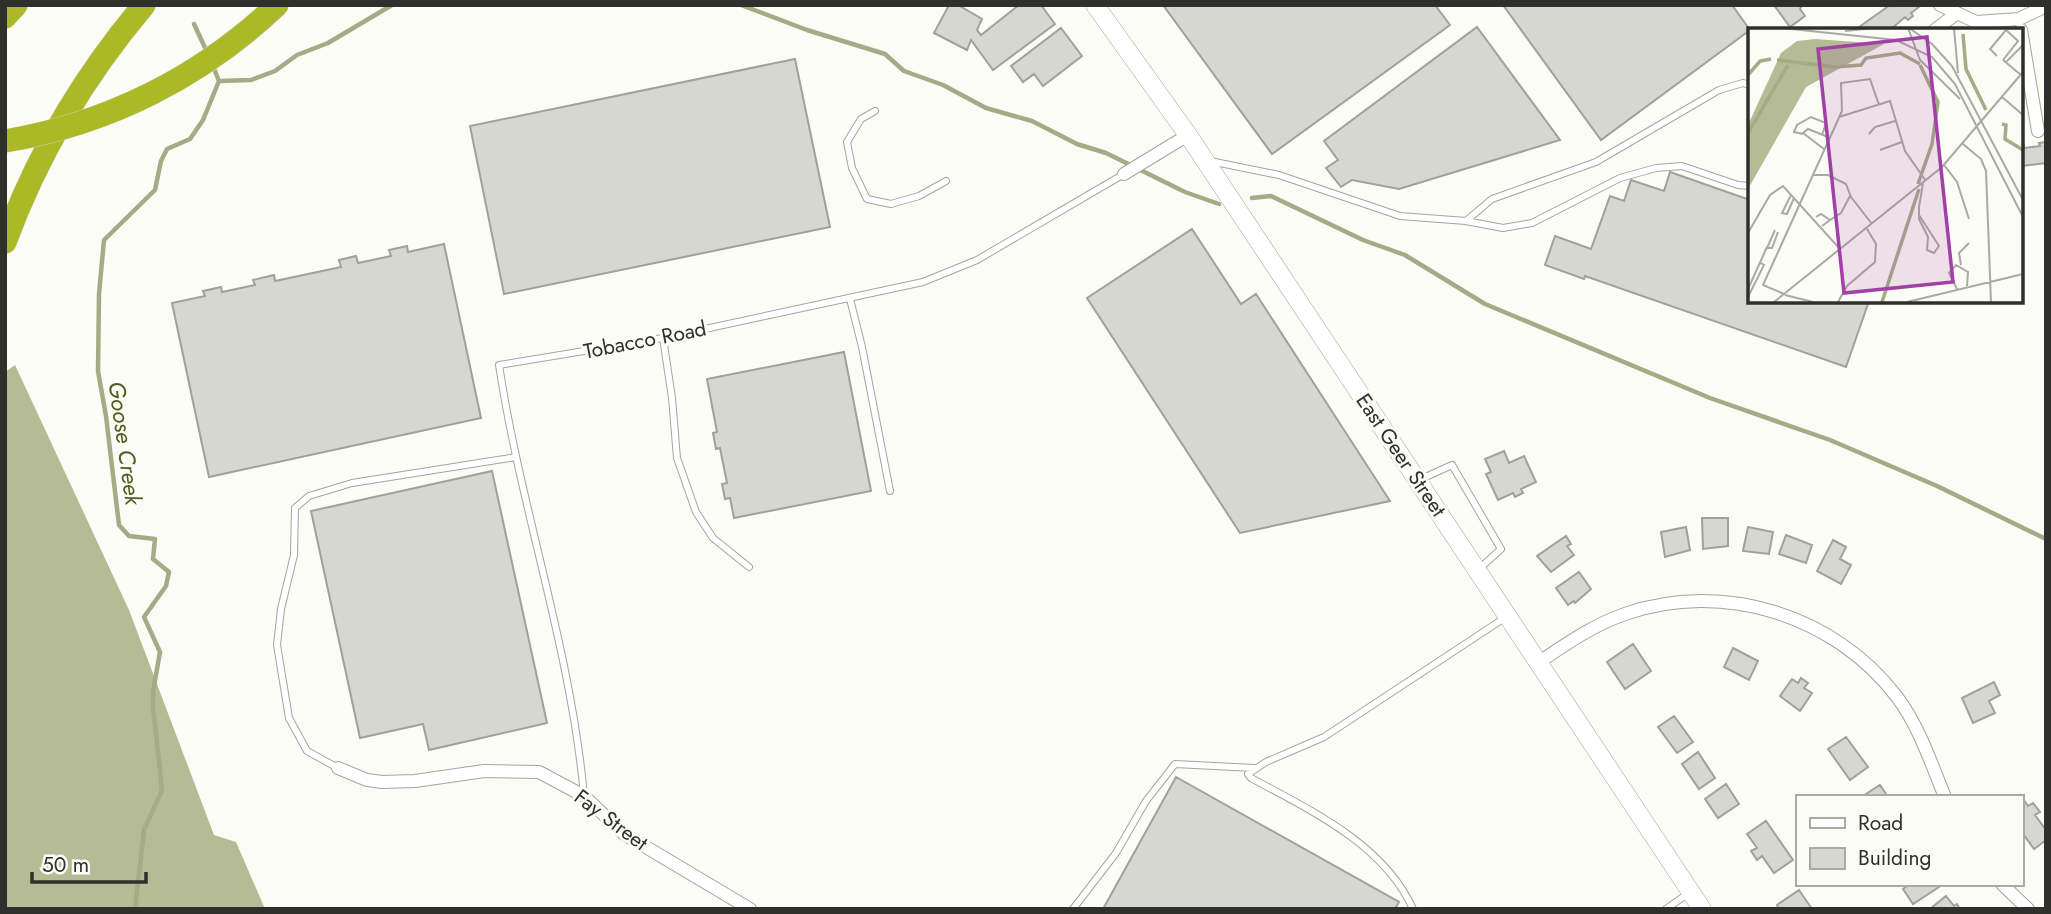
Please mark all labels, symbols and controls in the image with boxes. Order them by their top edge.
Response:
inset map [1748,28,2023,303]
street label: Tobacco Road [581,313,709,367]
water label: Goose Creek [99,379,151,508]
street label: East Geer Street [1349,387,1453,523]
street label: Fay Street [568,782,654,858]
legend [1796,795,2023,886]
text: Road [1858,808,1903,838]
scale bar [32,841,145,885]
text: Building [1858,843,1931,873]
text: 50 m [42,850,89,880]

